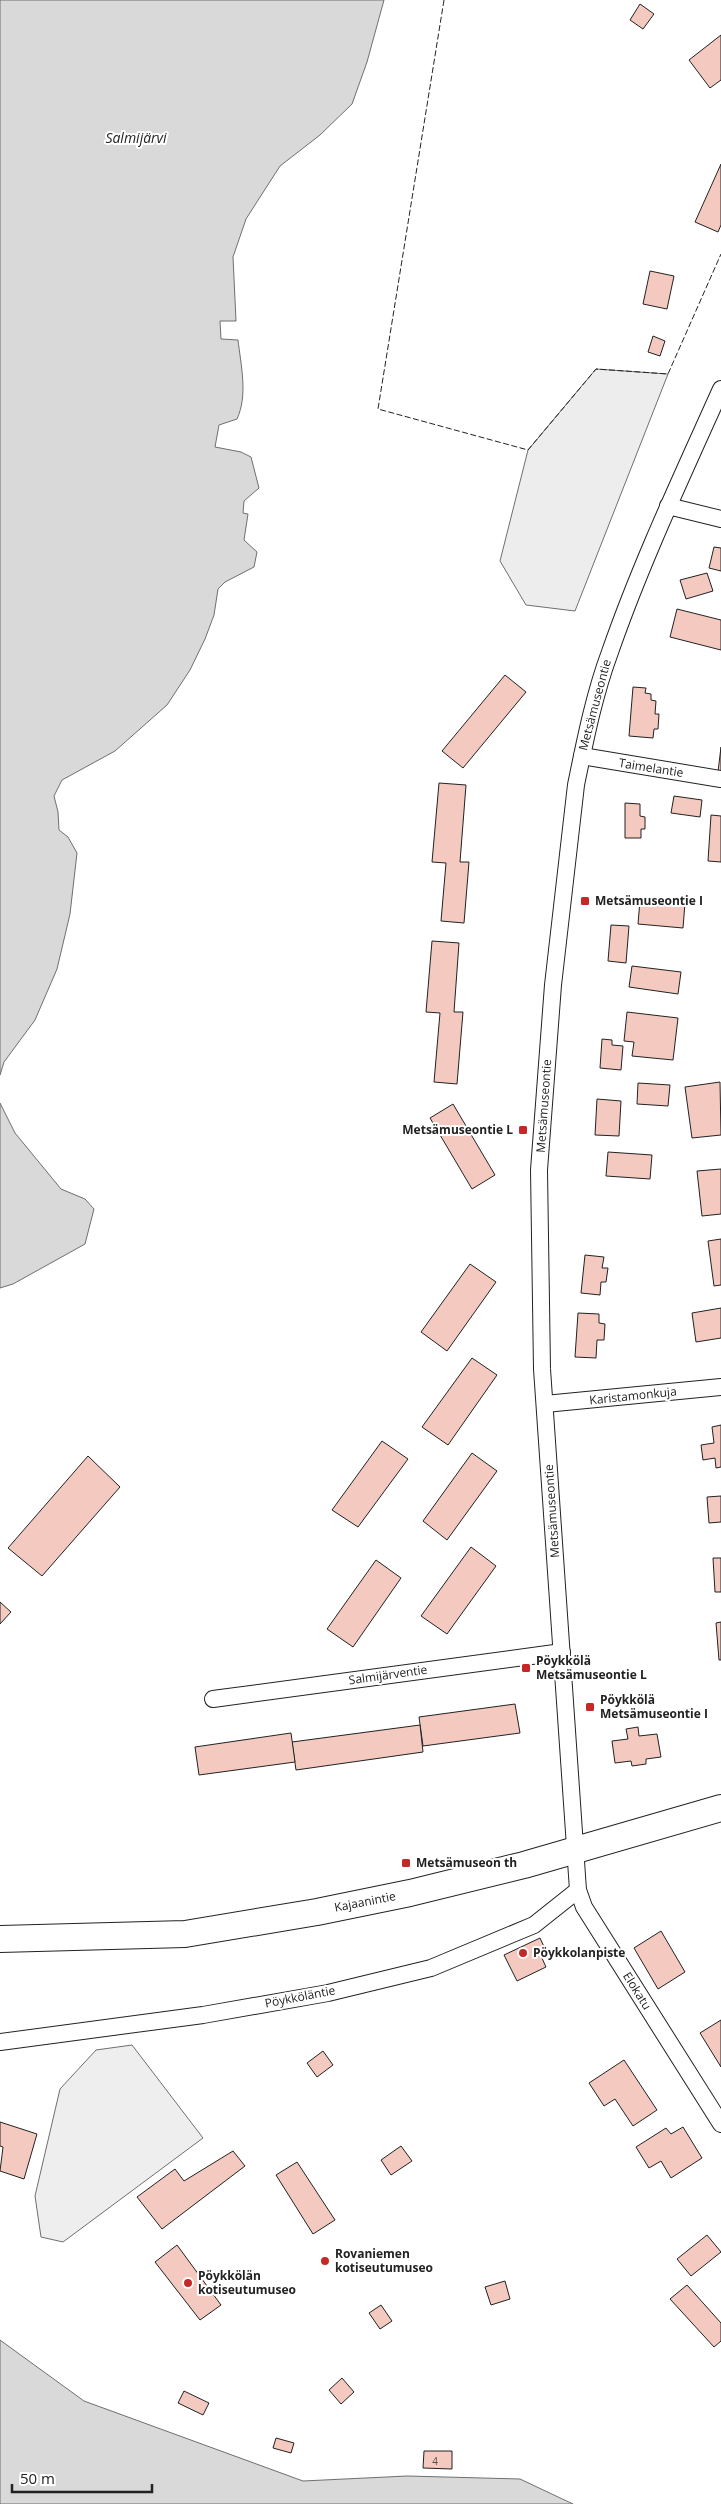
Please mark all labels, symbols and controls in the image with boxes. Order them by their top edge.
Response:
water label: Salmijärvi [105,128,167,147]
street label: Metsämuseontie [574,657,615,752]
street label: Taimelantie [618,754,685,781]
place label: Metsämuseontie I [595,892,703,909]
marker: Metsämuseontie I [579,895,591,907]
street label: Metsämuseontie [532,1058,555,1153]
place label: Metsämuseontie L [402,1121,513,1138]
marker: Metsämuseontie L [517,1124,529,1136]
street label: Karistamonkuja [588,1382,677,1409]
street label: Metsämuseontie [540,1463,563,1558]
place label: Pöykkölä Metsämuseontie L [536,1652,647,1683]
street label: Salmijärventie [348,1661,429,1688]
marker: Pöykkölä Metsämuseontie L [520,1662,532,1674]
place label: Pöykkölä Metsämuseontie I [600,1691,708,1722]
marker: Pöykkölä Metsämuseontie I [584,1701,596,1713]
place label: Metsämuseon th [416,1854,517,1871]
marker: Metsämuseon th [400,1857,412,1869]
street label: Kajaanintie [333,1887,397,1916]
place label: Pöykkolanpiste [533,1944,625,1961]
marker: Pöykkolanpiste [517,1947,529,1959]
street label: Elokatu [619,1969,656,2013]
street label: Pöykköläntie [263,1981,337,2012]
place label: Rovaniemen kotiseutumuseo [335,2245,433,2276]
marker: Rovaniemen kotiseutumuseo [319,2255,331,2267]
place label: Pöykkölän kotiseutumuseo [198,2267,296,2298]
marker: Pöykkölän kotiseutumuseo [182,2277,194,2289]
house number: 4 [432,2454,438,2468]
scale bar [12,2462,152,2494]
text: 50 m [20,2468,55,2488]

